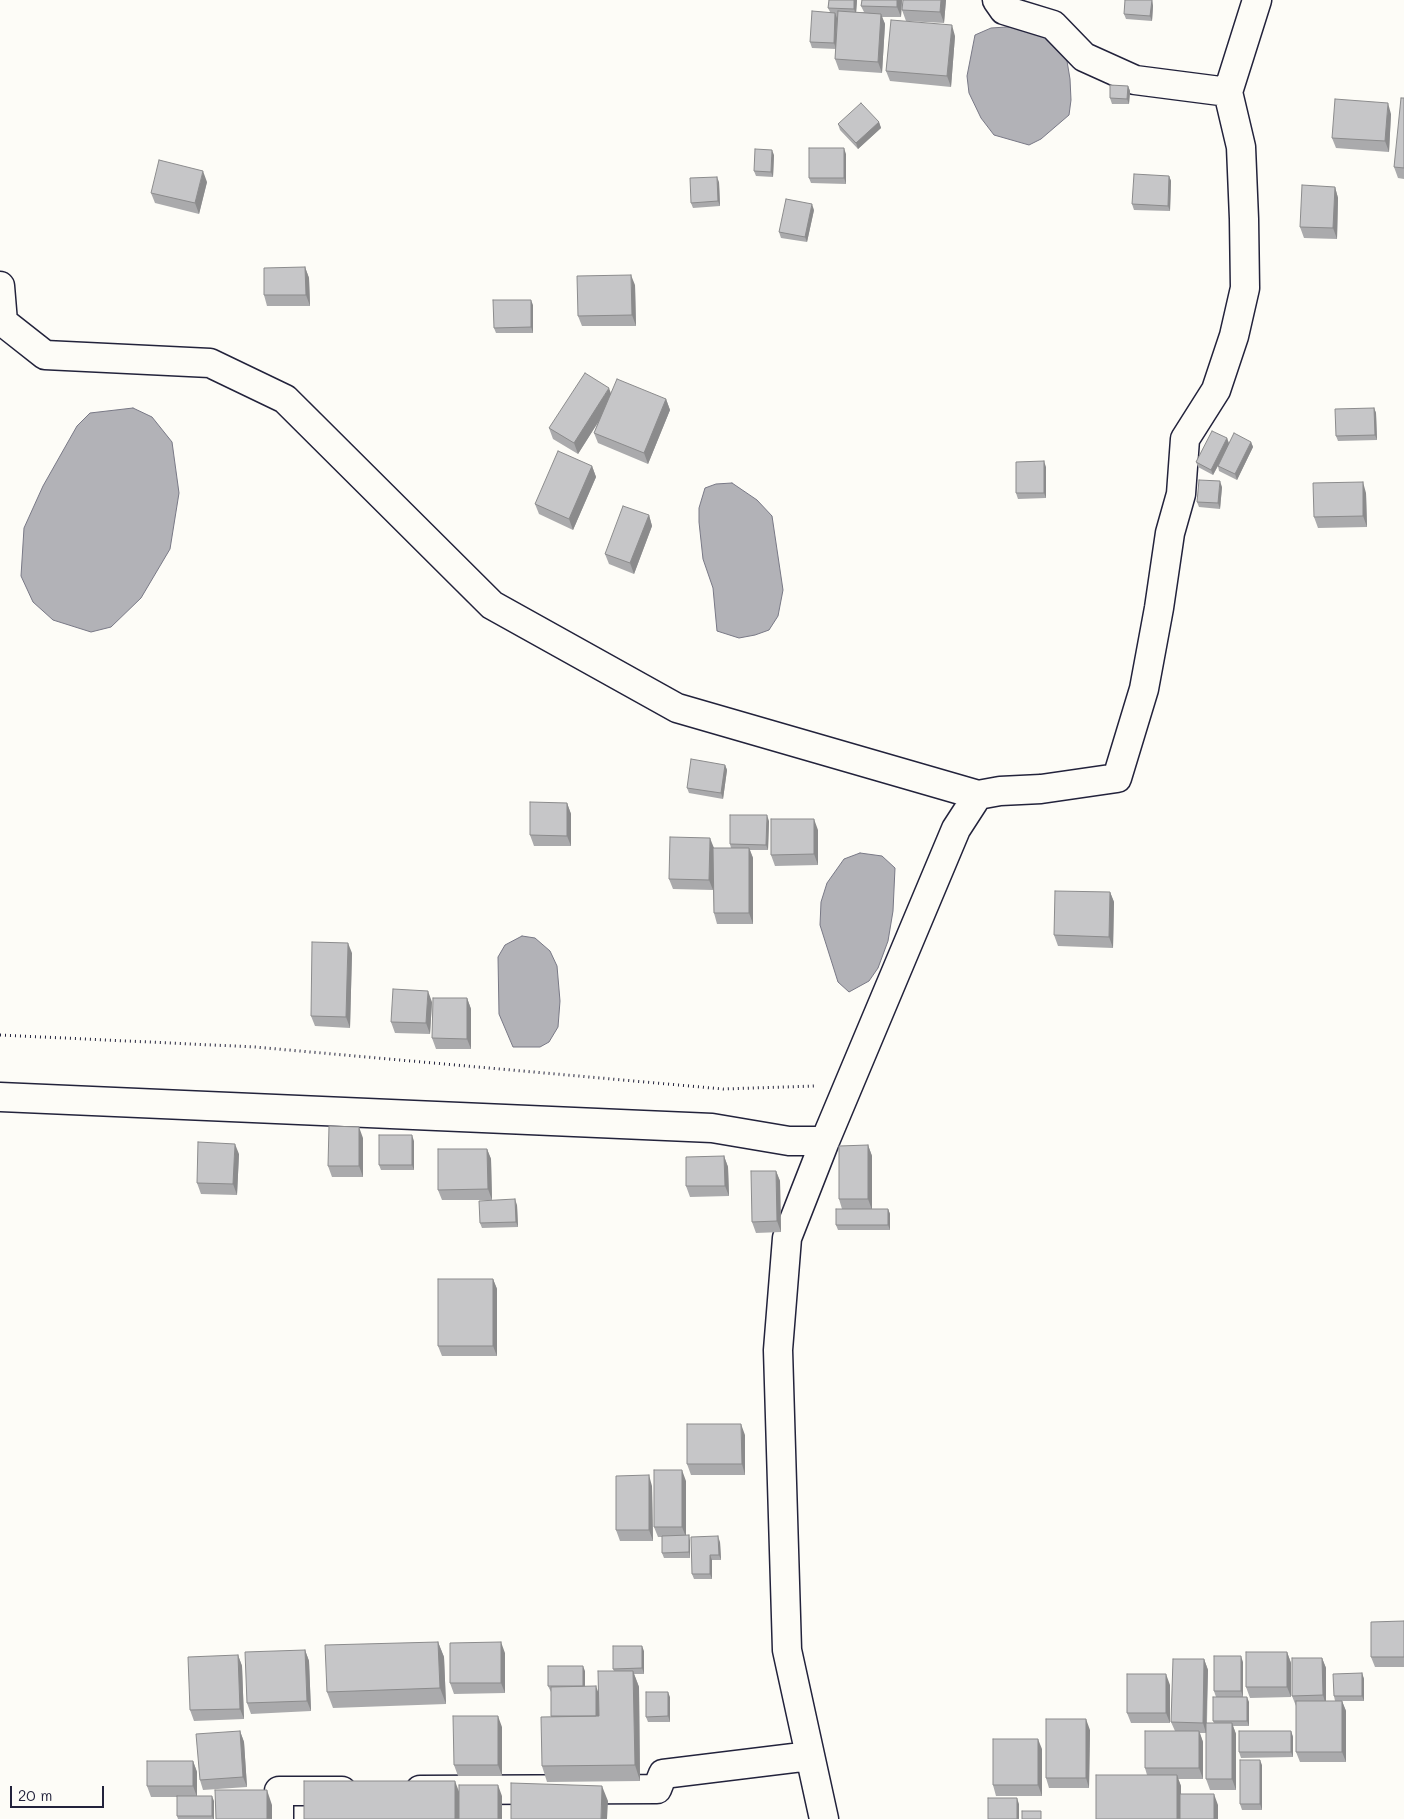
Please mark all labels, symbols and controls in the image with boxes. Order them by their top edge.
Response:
scale bar [12,1776,106,1808]
text: 20 m [18,1785,52,1805]

